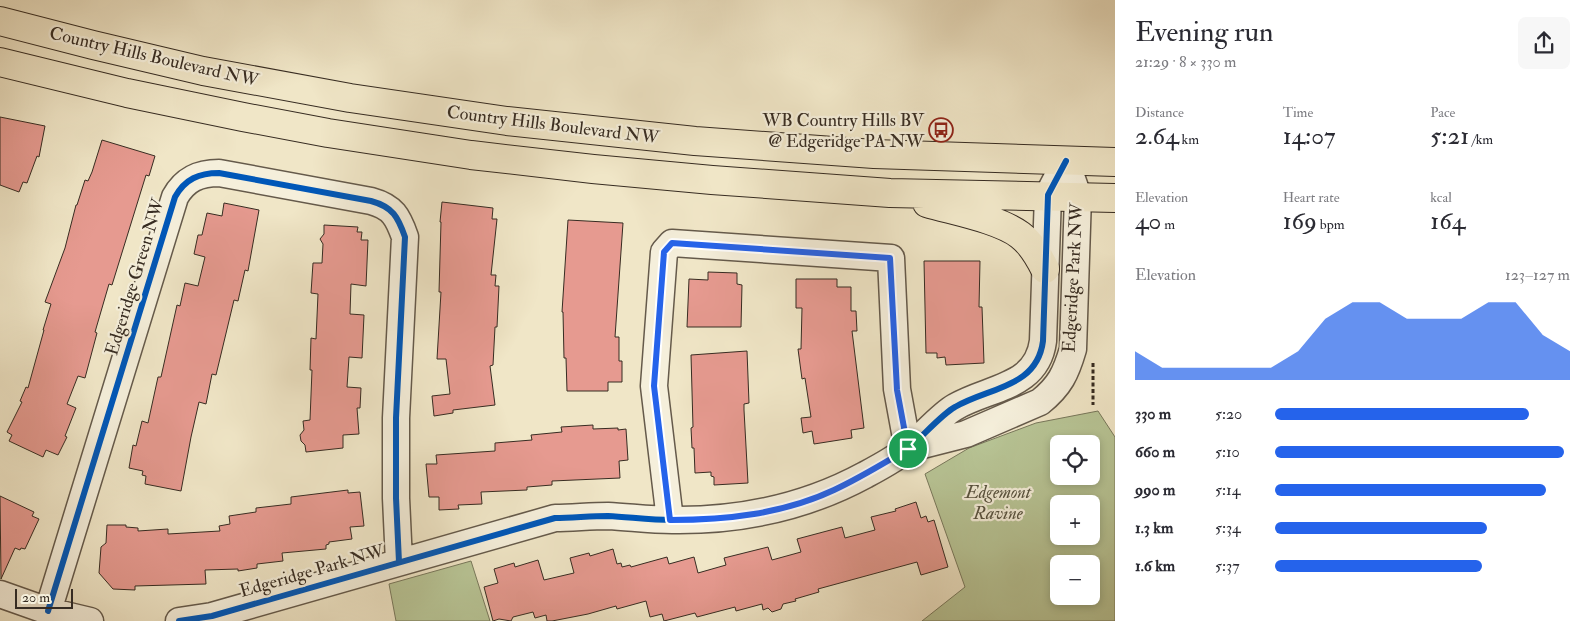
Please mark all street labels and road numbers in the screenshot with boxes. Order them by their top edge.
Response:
street label: Country Hills Boulevard NW [47,22,261,92]
street label: Country Hills Boulevard NW [445,101,661,150]
street label: Edgeridge Green NW [100,195,170,358]
street label: Edgeridge Park NW [1058,202,1088,353]
street label: Edgeridge Park NW [237,539,388,603]

